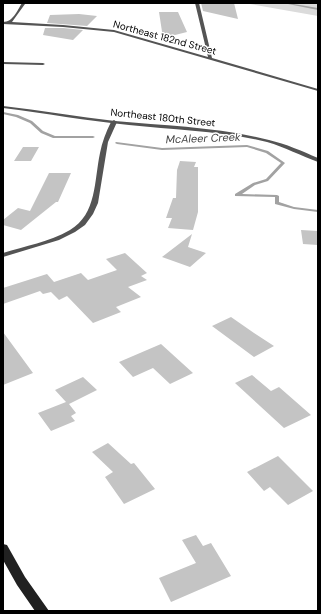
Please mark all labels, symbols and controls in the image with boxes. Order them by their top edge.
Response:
street label: Northeast 182nd Street [112,17,218,58]
street label: Northeast 180th Street [110,106,216,129]
water label: McAleer Creek [165,130,241,146]

